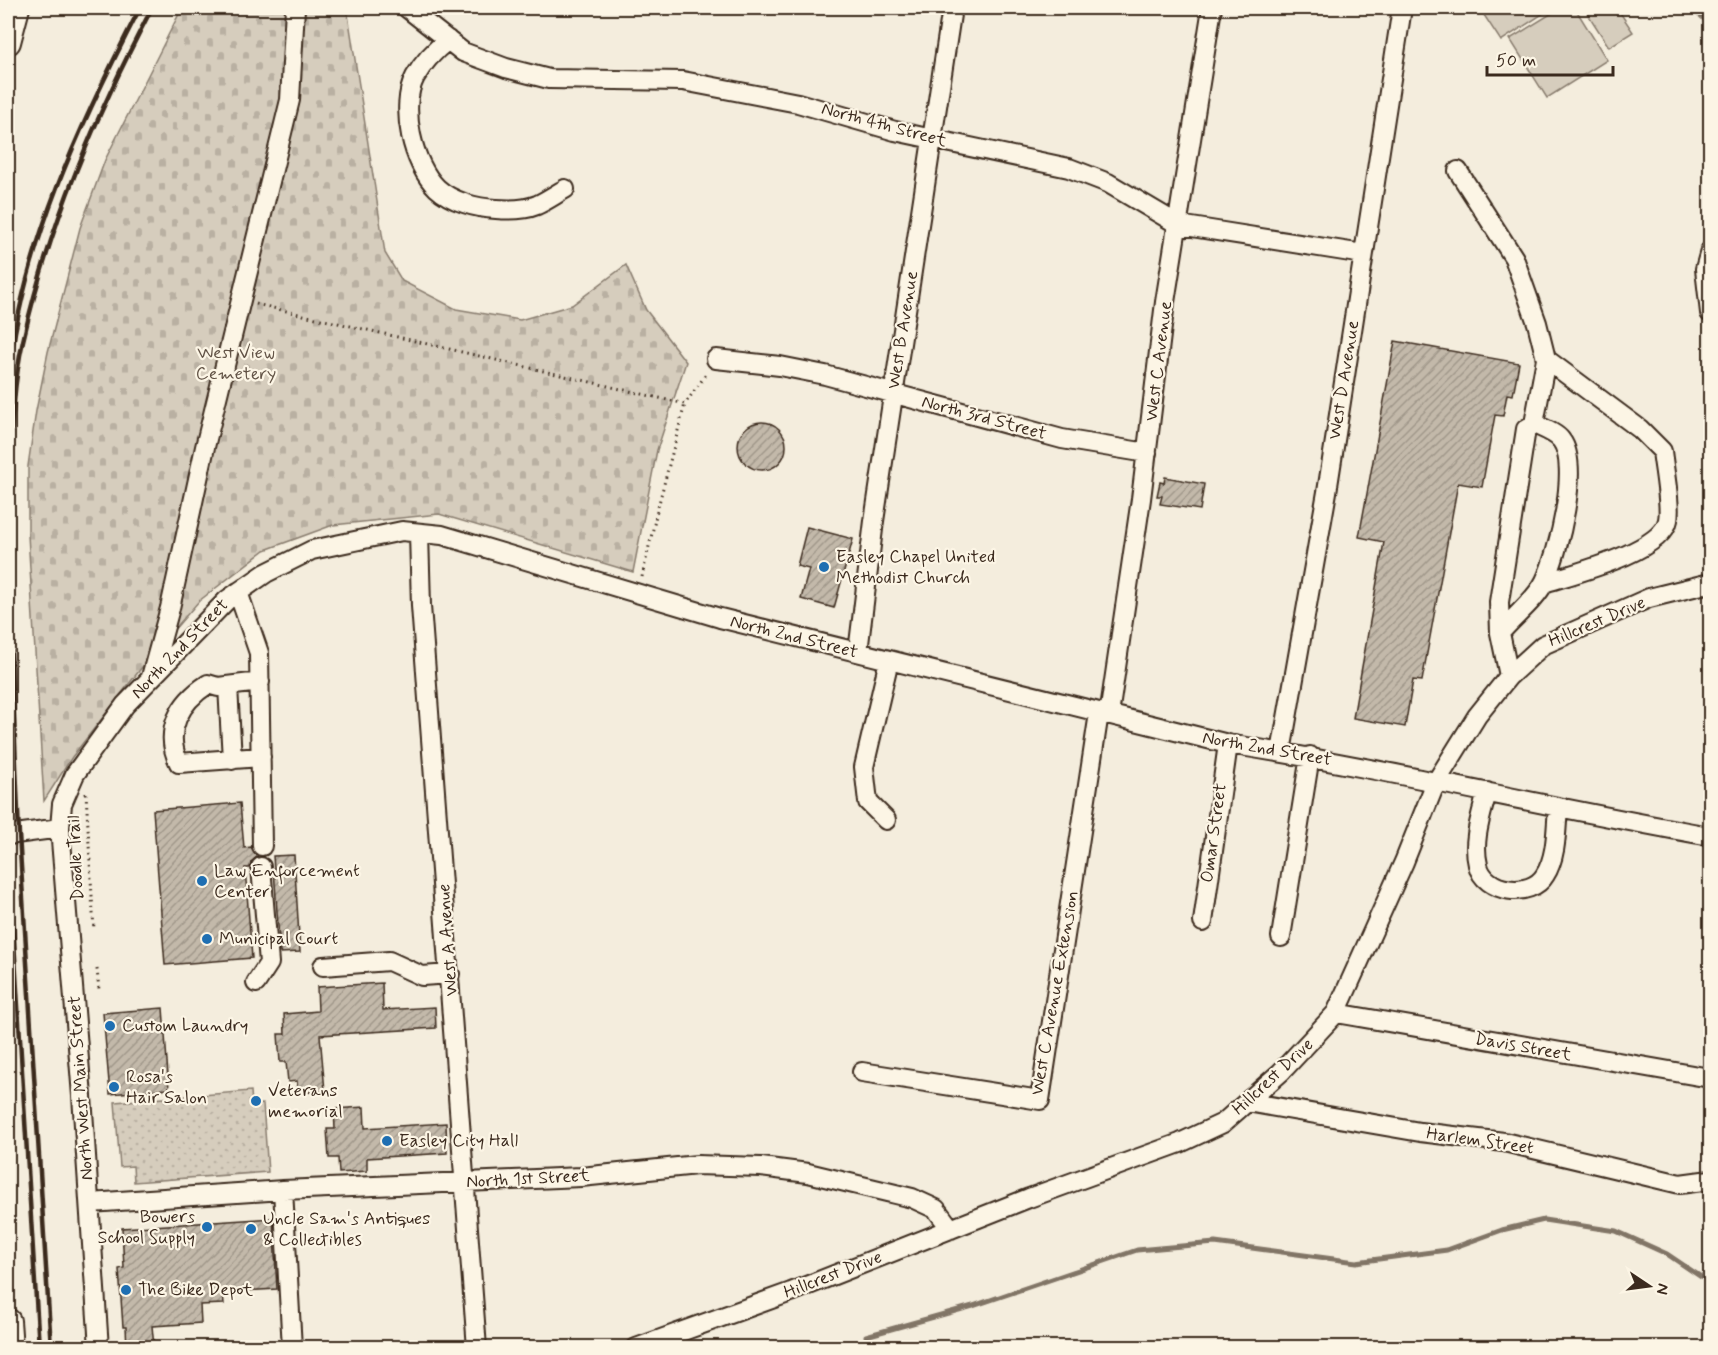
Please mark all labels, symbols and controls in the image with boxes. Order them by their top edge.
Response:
scale bar [1487,39,1613,77]
text: 50 m [1496,49,1536,73]
street label: North 4th Street [819,97,950,153]
street label: West B Avenue [882,269,924,391]
street label: West C Avenue [1140,299,1178,422]
street label: West D Avenue [1323,318,1365,441]
park label: West View Cemetery [196,341,276,386]
street label: North 3rd Street [919,390,1049,446]
place label: Easley Chapel United Methodist Church [836,545,995,590]
marker: Easley Chapel United Methodist Church [817,560,831,574]
street label: Hillcrest Drive [1545,591,1649,653]
street label: North 2nd Street [126,594,234,704]
street label: North 2nd Street [728,610,860,664]
street label: North 2nd Street [1200,726,1334,772]
street label: Omar Street [1195,782,1233,884]
street label: Doodle Trail [62,815,90,901]
place label: Law Enforcement Center [214,859,360,904]
marker: Law Enforcement Center [195,874,209,888]
street label: West A Avenue [432,883,464,997]
street label: West C Avenue Extension [1025,889,1085,1097]
place label: Municipal Court [219,927,339,951]
marker: Municipal Court [200,932,214,946]
street label: North West Main Street [63,995,99,1181]
place label: Custom Laundry [122,1014,248,1038]
marker: Custom Laundry [103,1019,117,1033]
street label: Davis Street [1473,1027,1574,1067]
street label: Hillcrest Drive [1227,1033,1319,1121]
place label: Rosa's Hair Salon [126,1065,207,1110]
place label: Veterans memorial [268,1079,343,1124]
marker: Rosa's Hair Salon [107,1080,121,1094]
marker: Veterans memorial [249,1094,263,1108]
street label: Harlem Street [1425,1122,1536,1160]
place label: Easley City Hall [399,1129,518,1153]
marker: Easley City Hall [380,1134,394,1148]
street label: North 1st Street [466,1164,591,1194]
place label: Bowers School Supply [98,1205,195,1250]
place label: Uncle Sam's Antiques & Collectibles [263,1207,430,1252]
marker: Bowers School Supply [200,1220,214,1234]
marker: Uncle Sam's Antiques & Collectibles [244,1222,258,1236]
street label: Hillcrest Drive [781,1245,885,1305]
north arrow [1619,1256,1679,1316]
place label: The Bike Depot [138,1278,253,1302]
text: N [1651,1281,1674,1297]
marker: The Bike Depot [119,1283,133,1297]

